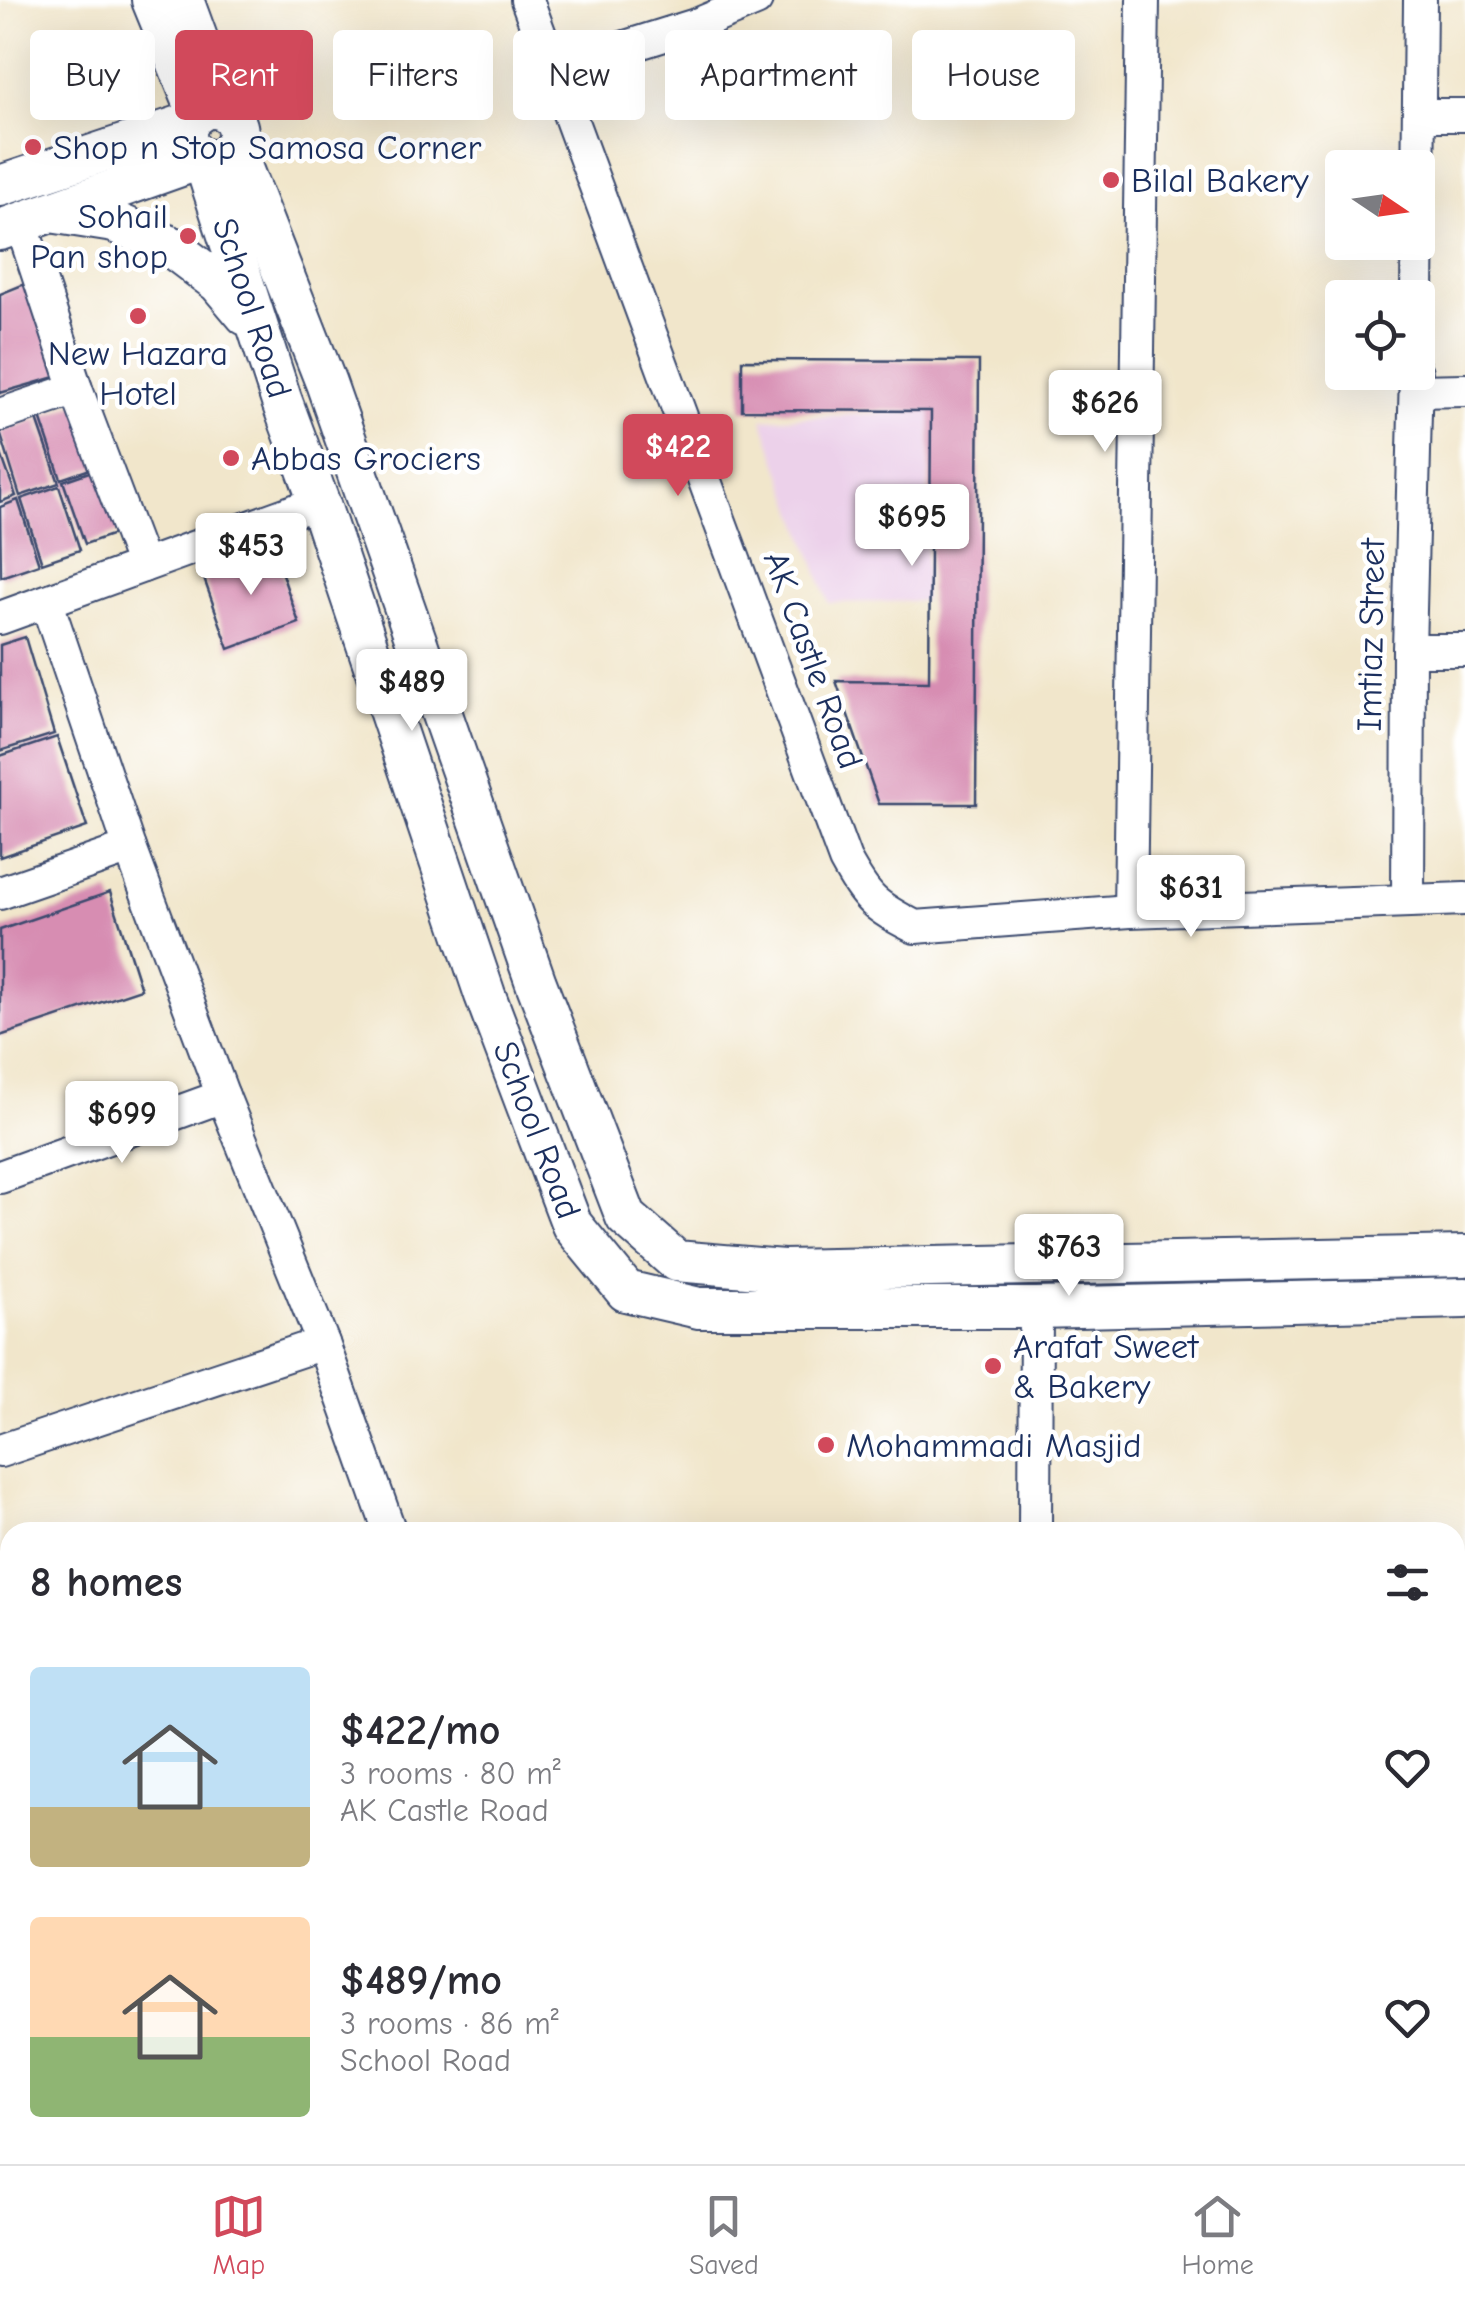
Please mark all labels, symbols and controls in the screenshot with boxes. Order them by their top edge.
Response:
chip: Buy [30,30,155,120]
chip: Rent [175,30,313,120]
chip: Filters [333,30,493,120]
chip: New [513,30,645,120]
chip: Apartment [665,30,892,120]
chip: House [912,30,1075,120]
place label: Shop n Stop Samosa Corner [53,127,482,168]
marker: Shop n Stop Samosa Corner [22,136,44,158]
north arrow [1325,150,1435,260]
map controls [1325,150,1435,390]
place label: Bilal Bakery [1131,160,1309,201]
marker: Bilal Bakery [1100,169,1122,191]
place label: Sohail Pan shop [30,196,168,277]
street label: School Road [204,213,300,403]
marker: Sohail Pan shop [177,225,199,247]
button: locate [1325,280,1435,390]
marker: New Hazara Hotel [127,305,149,327]
place label: New Hazara Hotel [48,333,228,414]
pin: $626 [1046,370,1164,455]
text: $626 [1071,384,1139,421]
pin: $422 [619,414,737,499]
text: $422 [645,428,711,465]
place label: Abbas Grociers [251,438,481,479]
marker: Abbas Grociers [220,447,242,469]
pin: $695 [853,484,971,569]
text: $695 [877,498,947,535]
pin: $453 [192,513,310,598]
text: $453 [217,527,285,564]
street label: Imtiaz Street [1349,537,1393,732]
street label: AK Castle Road [755,546,871,774]
pin: $489 [353,649,471,734]
text: $489 [378,663,446,700]
pin: $631 [1132,855,1250,940]
text: $631 [1159,869,1223,906]
street label: School Road [484,1035,590,1225]
pin: $699 [63,1081,181,1166]
text: $699 [87,1095,157,1132]
pin: $763 [1010,1214,1128,1299]
text: $763 [1037,1228,1101,1265]
place label: Arafat Sweet & Bakery [1013,1326,1199,1407]
marker: Arafat Sweet & Bakery [982,1355,1004,1377]
place label: Mohammadi Masjid [846,1425,1142,1466]
marker: Mohammadi Masjid [815,1434,837,1456]
icon: filters [1380,1555,1435,1610]
text: 8 homes [30,1558,182,1607]
text: $422/mo [340,1706,500,1755]
icon: home [110,1707,230,1827]
icon: heart [1380,1740,1435,1795]
text: 3 rooms · 80 m² [340,1755,561,1792]
text: AK Castle Road [340,1792,549,1829]
text: $489/mo [340,1956,502,2005]
icon: home [110,1957,230,2077]
icon: heart [1380,1990,1435,2045]
text: 3 rooms · 86 m² [340,2005,559,2042]
text: School Road [340,2042,511,2079]
tab: Map [211,2189,266,2281]
tab: Saved [689,2189,759,2281]
tab: Home [1181,2189,1254,2281]

